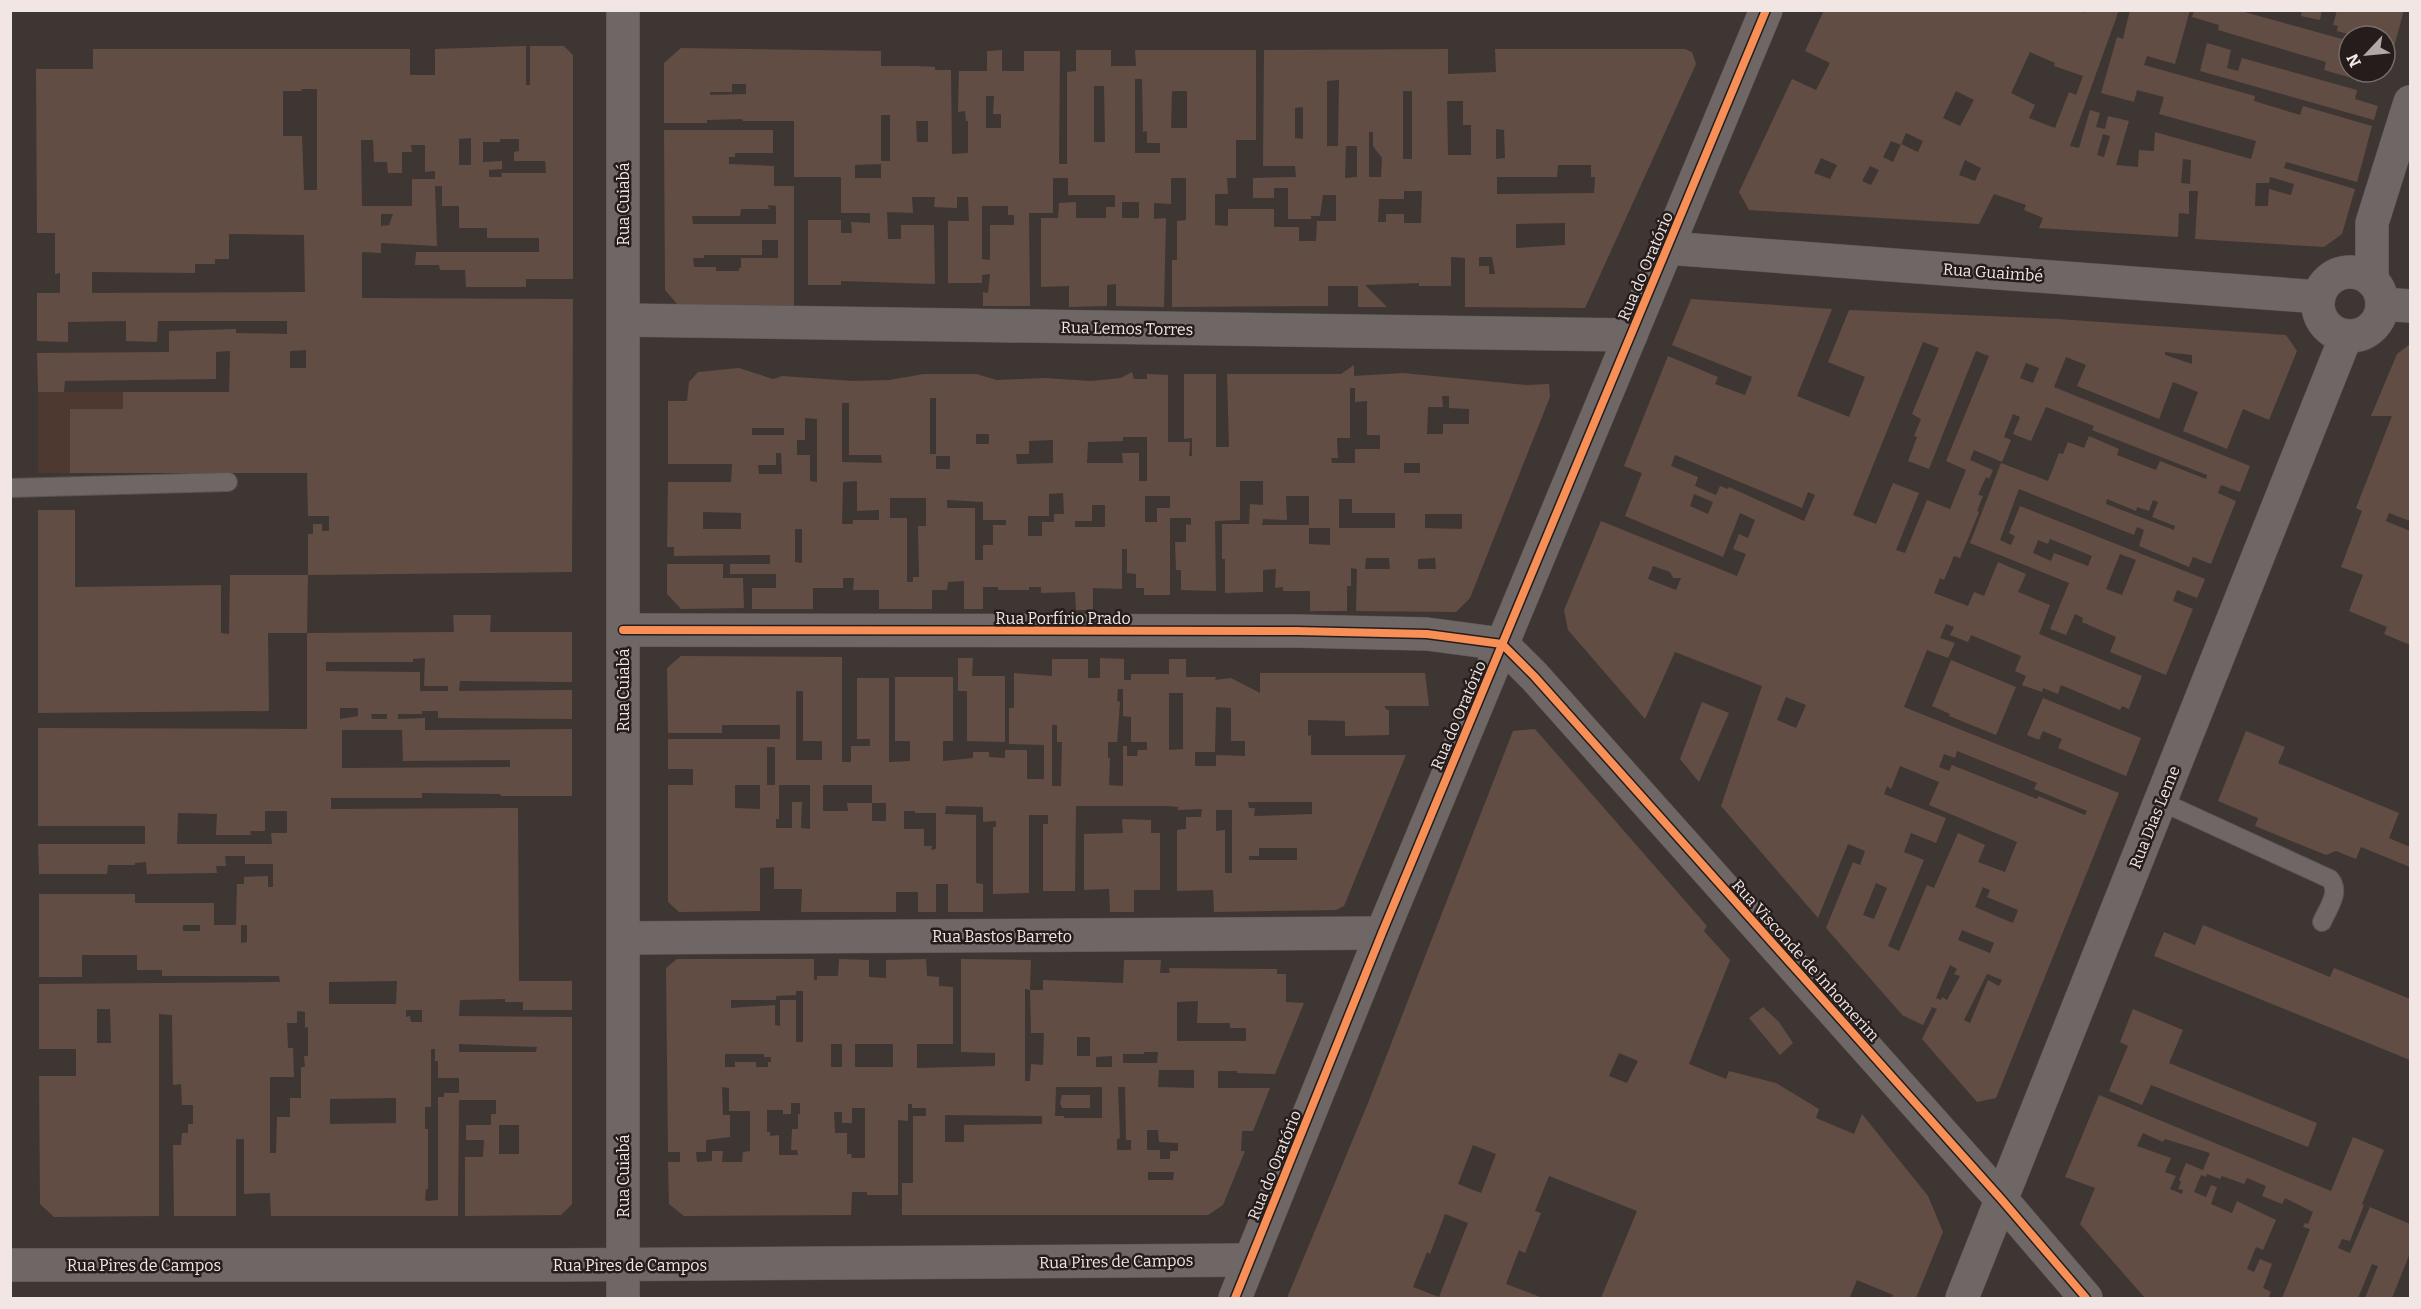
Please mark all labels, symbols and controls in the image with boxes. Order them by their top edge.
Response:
north arrow [2337,24,2397,84]
text: N [2343,51,2365,70]
street label: Rua Cuiabá [614,162,633,246]
street label: Rua do Oratório [1614,209,1677,324]
street label: Rua Guaimbé [1942,260,2044,285]
street label: Rua Lemos Torres [1061,318,1193,339]
street label: Rua Porfírio Prado [995,609,1131,628]
street label: Rua Cuiabá [614,648,633,732]
street label: Rua do Oratório [1427,658,1490,773]
street label: Rua Dias Leme [2125,763,2184,871]
street label: Rua Visconde de Inhomerim [1728,876,1883,1045]
street label: Rua Bastos Barreto [932,927,1072,946]
street label: Rua do Oratório [1244,1108,1305,1223]
street label: Rua Cuiabá [614,1134,633,1218]
street label: Rua Pires de Campos [1039,1251,1193,1272]
street label: Rua Pires de Campos [67,1256,221,1275]
street label: Rua Pires de Campos [553,1256,707,1275]

